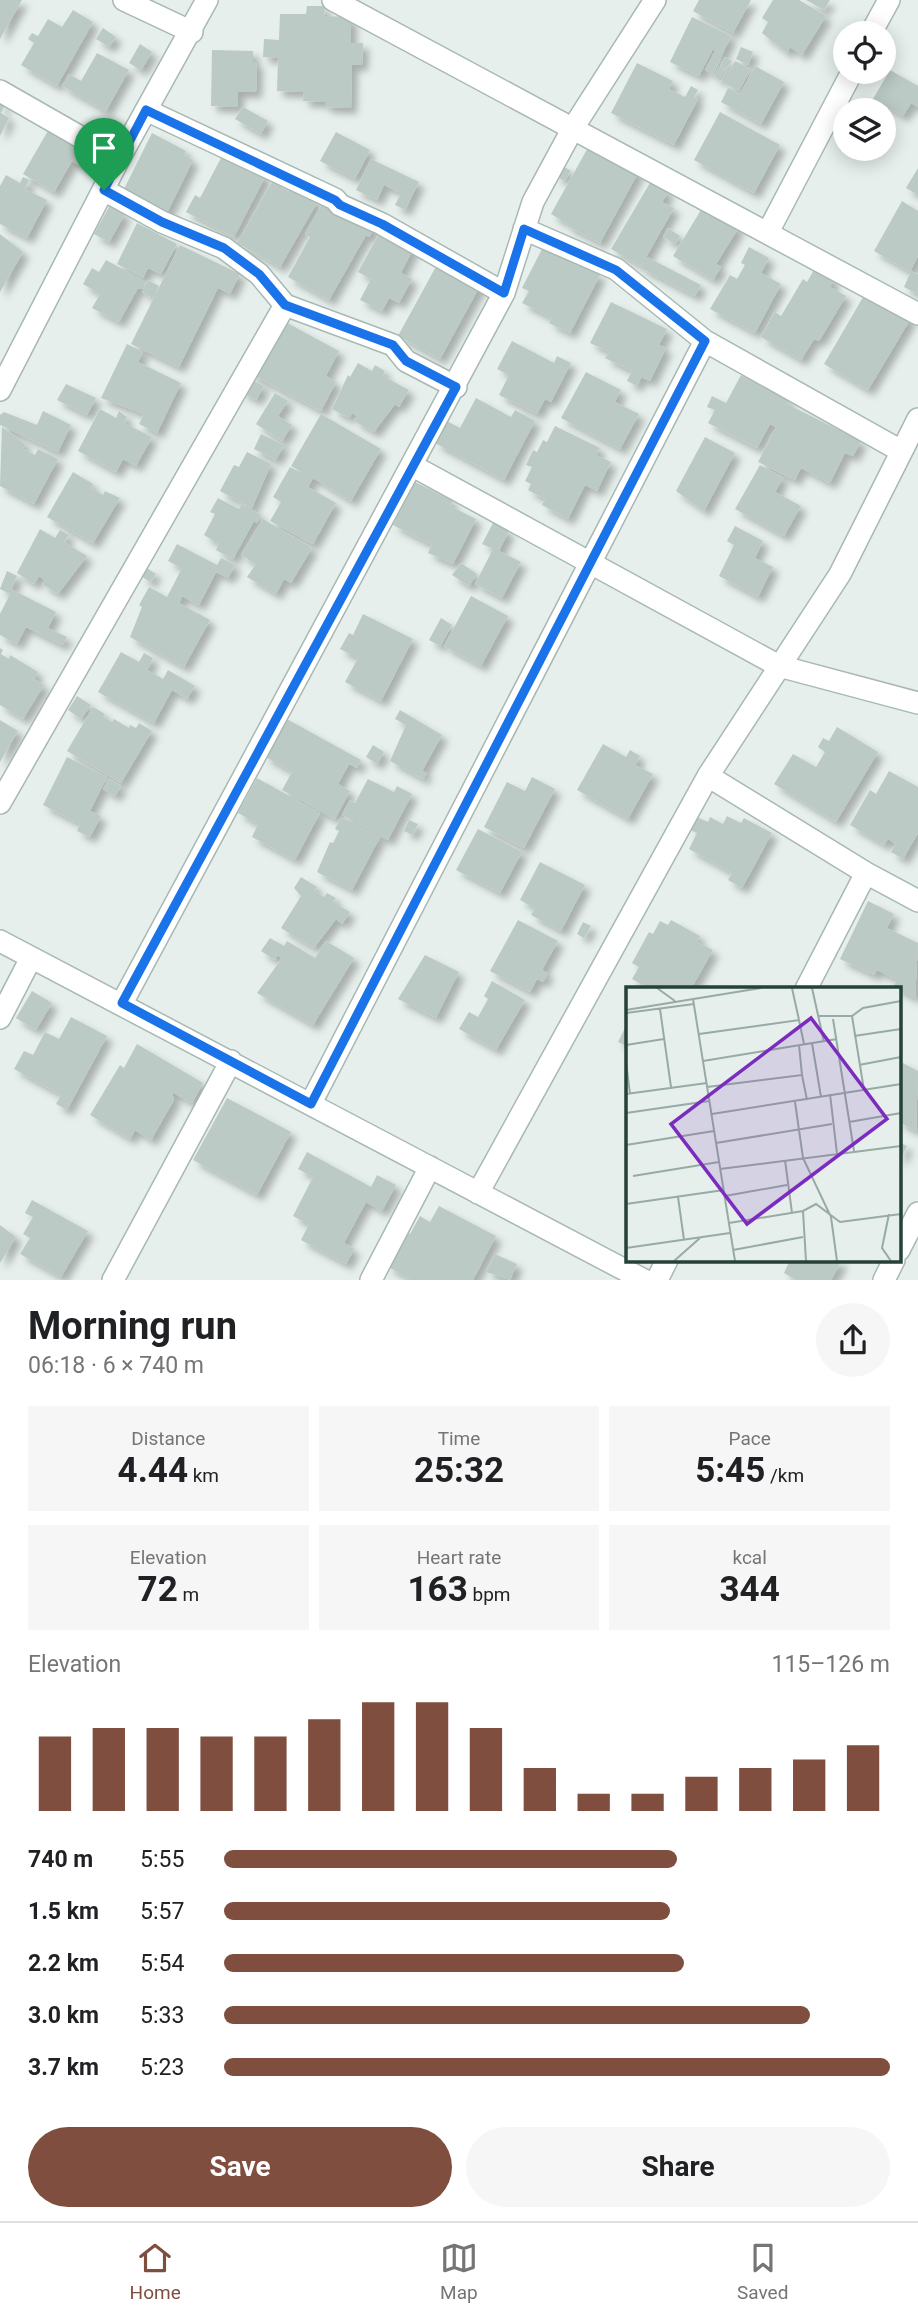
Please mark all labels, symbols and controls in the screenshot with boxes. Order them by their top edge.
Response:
map controls [833,21,896,161]
button: locate [833,21,896,84]
button: layers [833,98,896,161]
pin [74,118,134,190]
icon: arrive [85,129,123,167]
inset map [626,987,900,1262]
button: share [816,1303,890,1377]
text: Morning run [28,1304,237,1348]
text: 06:18 · 6 × 740 m [28,1352,204,1379]
text: Distance [131,1427,205,1450]
text: Time [438,1427,480,1450]
text: Pace [729,1427,771,1450]
text: 4.44 [118,1450,188,1491]
text: 25:32 [414,1450,504,1491]
text: 5:45 [695,1450,765,1491]
text: km [188,1464,219,1487]
text: /km [765,1464,804,1487]
text: Elevation [130,1546,207,1569]
text: Heart rate [417,1546,501,1569]
text: kcal [732,1546,767,1569]
text: 72 [138,1569,178,1610]
text: 163 [408,1569,468,1610]
text: 344 [720,1569,780,1610]
text: m [178,1583,199,1606]
text: bpm [468,1583,510,1606]
text: Elevation [28,1651,121,1678]
text: 115–126 m [771,1651,890,1678]
text: 740 m [28,1846,93,1873]
text: 5:55 [140,1846,184,1873]
text: 1.5 km [28,1898,99,1925]
text: 5:57 [140,1898,184,1925]
text: 2.2 km [28,1950,99,1977]
text: 5:54 [140,1950,184,1977]
text: 3.0 km [28,2002,99,2029]
text: 5:33 [140,2002,184,2029]
text: 3.7 km [28,2054,99,2081]
text: 5:23 [140,2054,184,2081]
button: Save [28,2127,452,2207]
button: Share [466,2127,890,2207]
tab: Home [130,2239,181,2304]
tab: Map [440,2239,478,2304]
tab: Saved [737,2239,788,2304]

